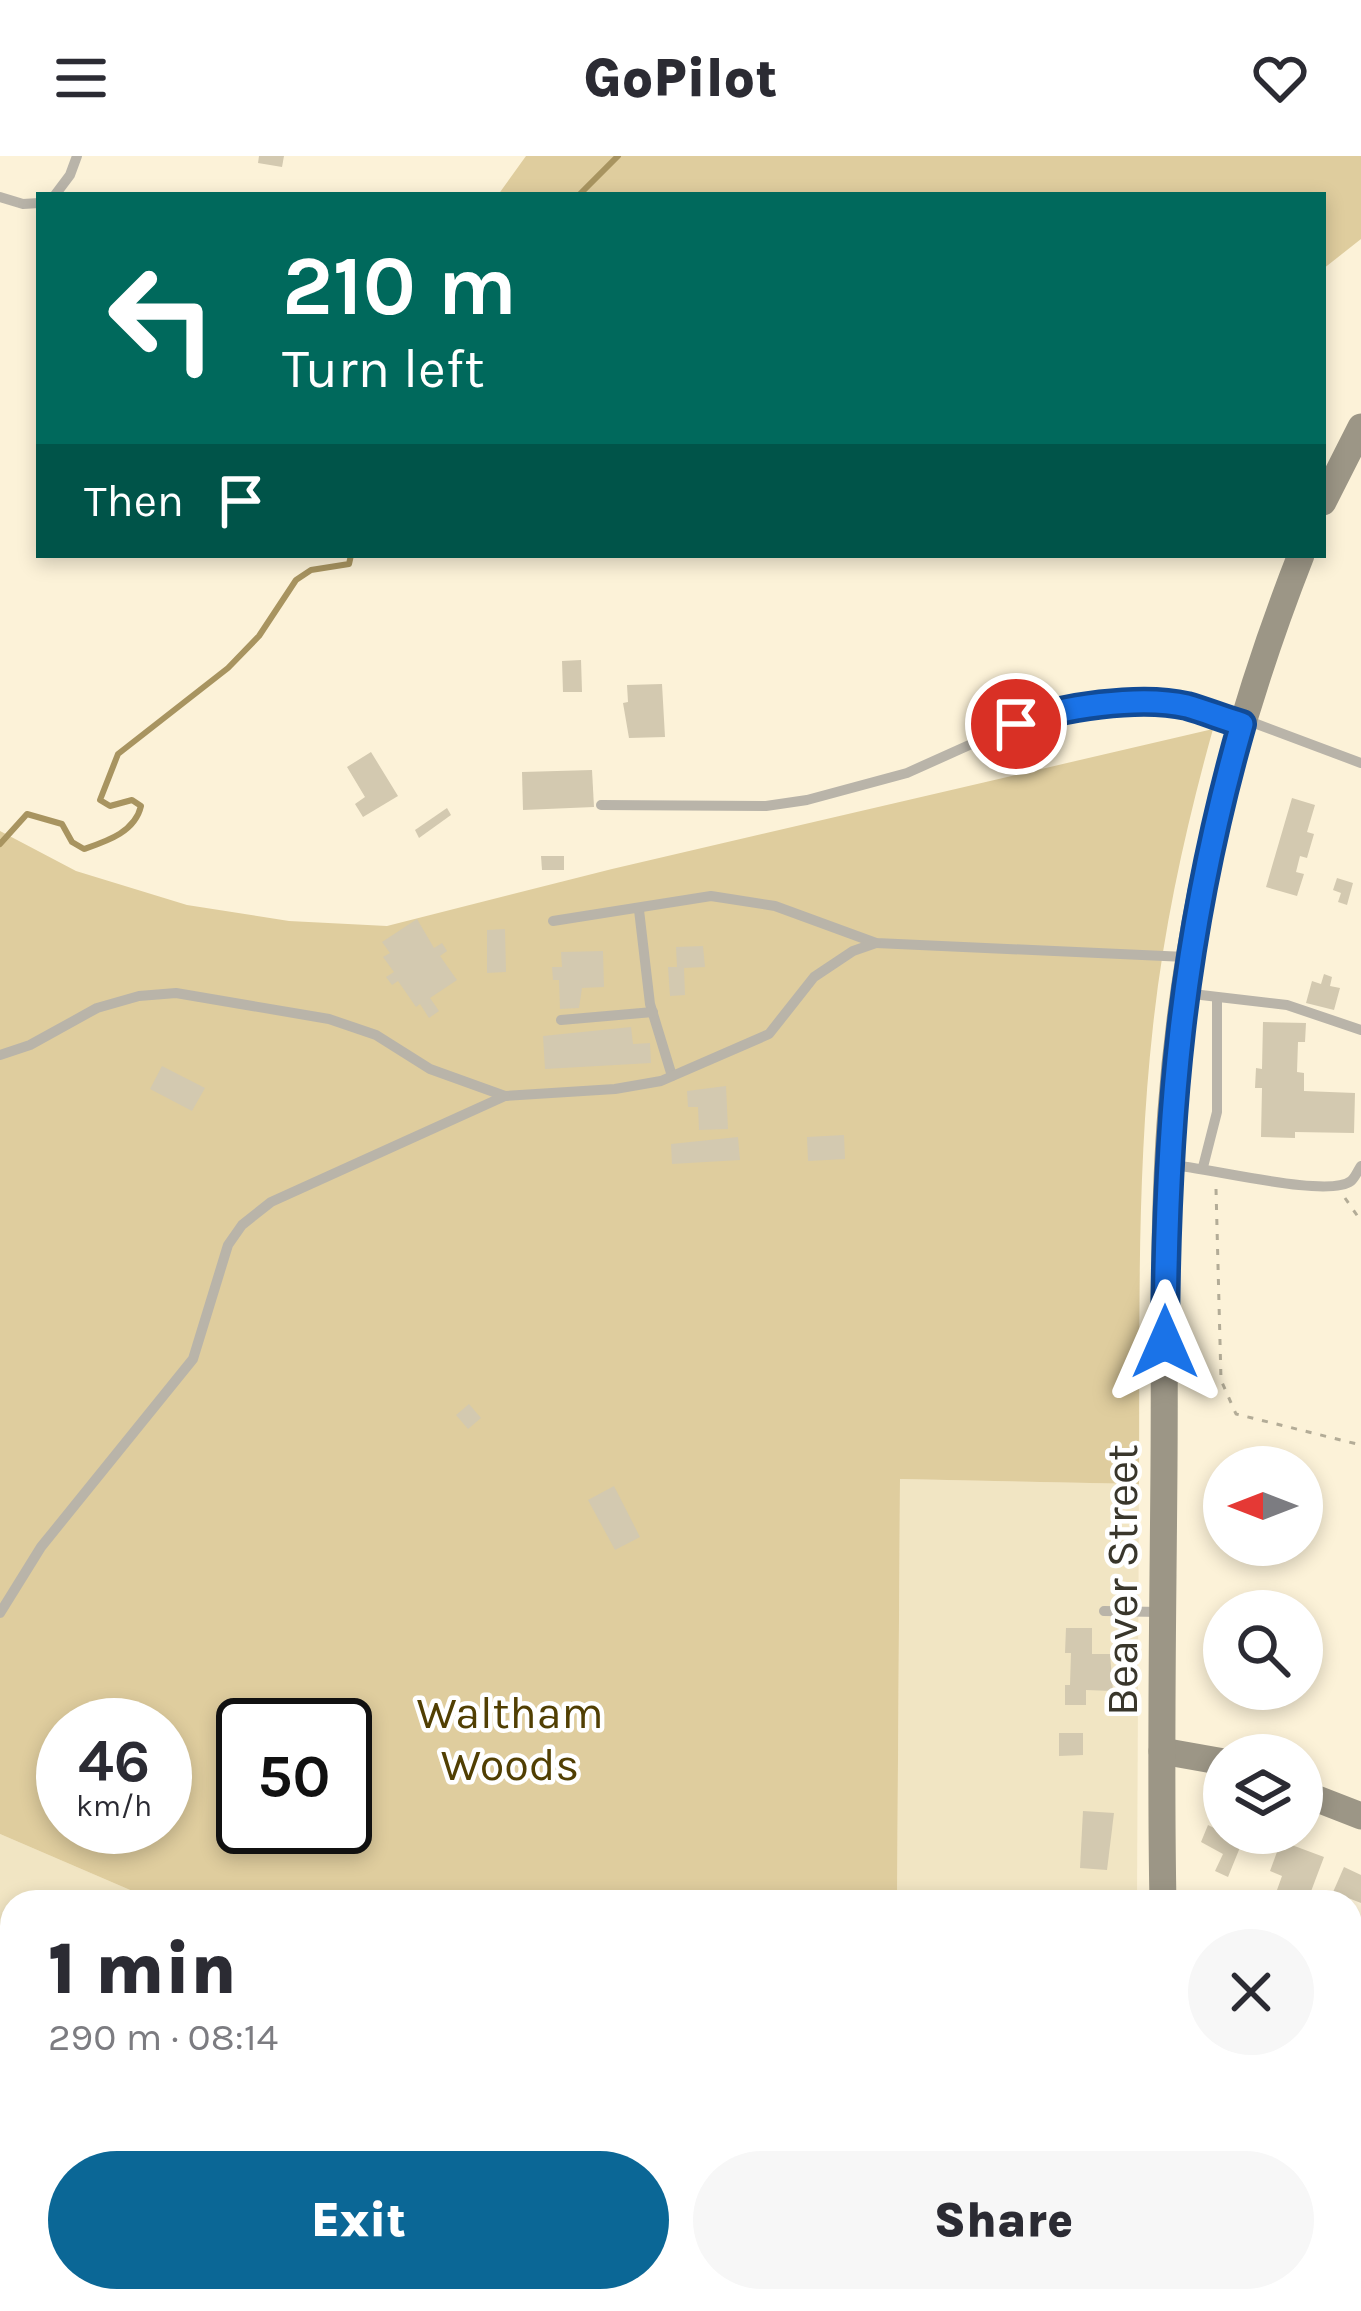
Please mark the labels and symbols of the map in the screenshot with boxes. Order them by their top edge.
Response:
pin [965,673,1067,775]
position arrow [1102,1279,1228,1405]
street label: Beaver Street [1096,1444,1148,1716]
north arrow [1203,1446,1323,1566]
park label: Waltham Woods [416,1687,604,1791]
speed limit sign: 50 [216,1698,372,1854]

